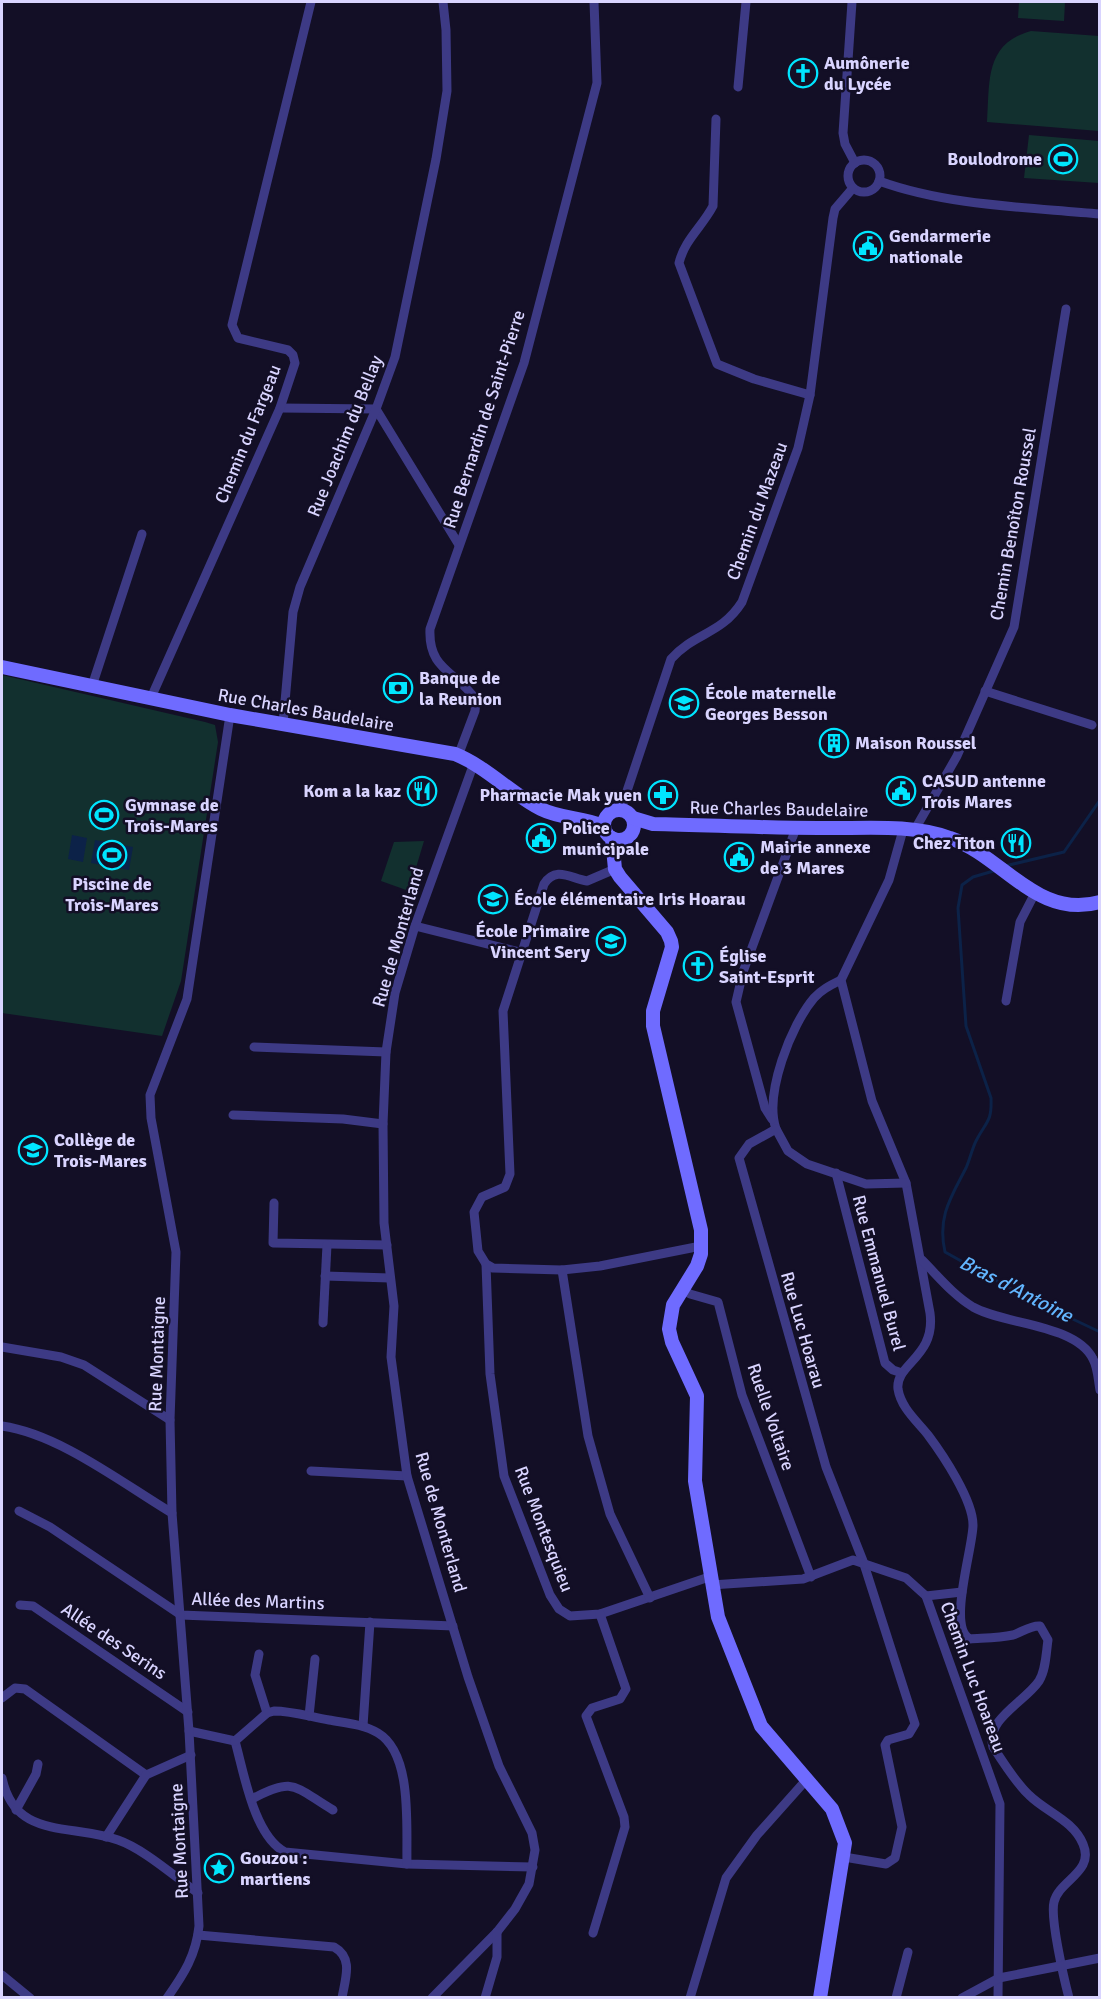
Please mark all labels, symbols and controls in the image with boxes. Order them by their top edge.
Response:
place label: Aumônerie du Lycée [824,52,910,95]
church icon: Aumônerie du Lycée [787,57,819,89]
sports icon: Boulodrome [1047,143,1079,175]
place label: Boulodrome [947,148,1042,170]
place label: Gendarmerie nationale [889,225,991,268]
public building icon: Gendarmerie nationale [852,230,884,262]
street label: Rue Bernardin de Saint-Pierre [438,307,530,531]
street label: Rue Joachim du Bellay [303,352,388,520]
street label: Chemin du Fargeau [210,361,286,507]
street label: Chemin Benoîton Roussel [985,426,1041,622]
street label: Chemin du Mazeau [722,439,792,583]
place label: Banque de la Reunion [419,667,502,710]
bank icon: Banque de la Reunion [382,672,414,704]
place label: École maternelle Georges Besson [705,682,836,725]
street label: Rue Charles Baudelaire [216,684,396,736]
school or university icon: École maternelle Georges Besson [668,687,700,719]
building icon: Maison Roussel [818,727,850,759]
place label: Maison Roussel [855,732,977,754]
place label: CASUD antenne Trois Mares [922,770,1046,813]
restaurant icon: Kom a la kaz [406,775,438,807]
public building icon: CASUD antenne Trois Mares [885,775,917,807]
pharmacy icon: Pharmacie Mak yuen [647,779,679,811]
place label: Kom a la kaz [303,780,401,802]
place label: Pharmacie Mak yuen [479,784,642,806]
place label: Gymnase de Trois-Mares [125,794,219,837]
street label: Rue Charles Baudelaire [690,796,868,822]
sports icon: Gymnase de Trois-Mares [88,799,120,831]
place label: Police municipale [562,817,649,860]
public building icon: Police municipale [525,822,557,854]
restaurant icon: Chez Titon [1000,827,1032,859]
place label: Chez Titon [913,832,995,854]
place label: Mairie annexe de 3 Mares [760,836,871,879]
sports icon: Piscine de Trois-Mares [96,839,128,871]
public building icon: Mairie annexe de 3 Mares [723,841,755,873]
street label: Rue de Monterland [367,864,429,1010]
place label: Piscine de Trois-Mares [66,873,158,916]
school or university icon: École élémentaire Iris Hoarau [477,883,509,915]
place label: École élémentaire Iris Hoarau [514,888,746,910]
place label: École Primaire Vincent Sery [475,920,590,963]
school or university icon: École Primaire Vincent Sery [595,925,627,957]
place label: Église Saint-Esprit [719,945,815,988]
church icon: Église Saint-Esprit [682,950,714,982]
place label: Collège de Trois-Mares [54,1129,147,1172]
school or university icon: Collège de Trois-Mares [17,1134,49,1166]
street label: Rue Emmanuel Burel [848,1193,910,1353]
water label: Bras d'Antoine [955,1250,1078,1329]
street label: Rue Luc Hoarau [776,1269,830,1391]
street label: Rue Montaigne [144,1296,170,1412]
street label: Ruelle Voltaire [742,1361,800,1473]
street label: Rue de Monterland [410,1449,472,1595]
street label: Rue Montesquieu [510,1463,578,1595]
street label: Allée des Martins [191,1588,325,1614]
street label: Allée des Serins [57,1598,171,1684]
street label: Chemin Luc Hoareau [936,1599,1010,1755]
street label: Rue Montaigne [165,1783,193,1899]
place label: Gouzou : martiens [240,1847,311,1890]
place icon: Gouzou : martiens [203,1852,235,1884]

